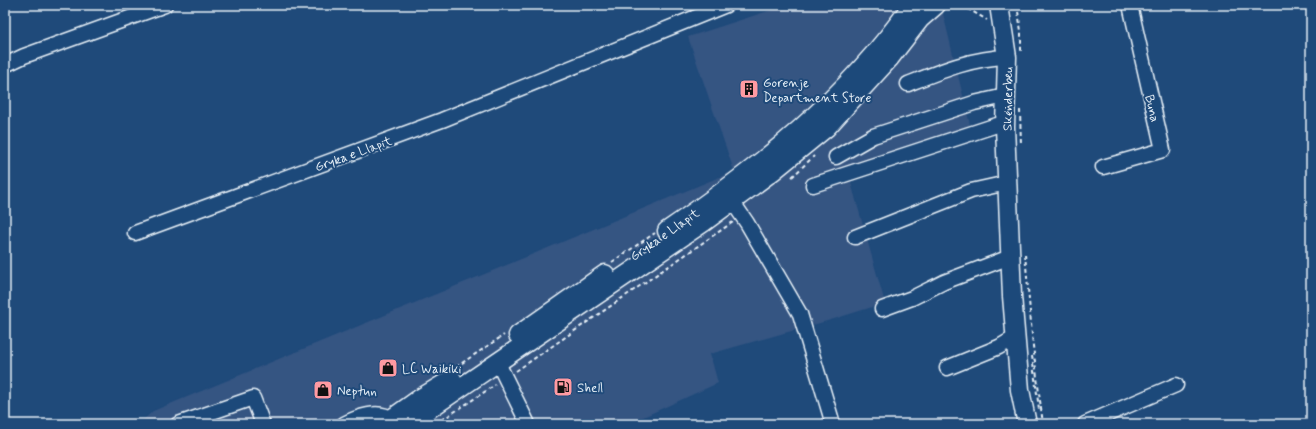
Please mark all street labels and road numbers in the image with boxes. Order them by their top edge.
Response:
street label: Skënderbeu [999,67,1018,131]
street label: Buna [1140,93,1163,124]
street label: Gryka e Llapit [313,132,395,176]
street label: Gryka e Llapit [627,205,703,265]

